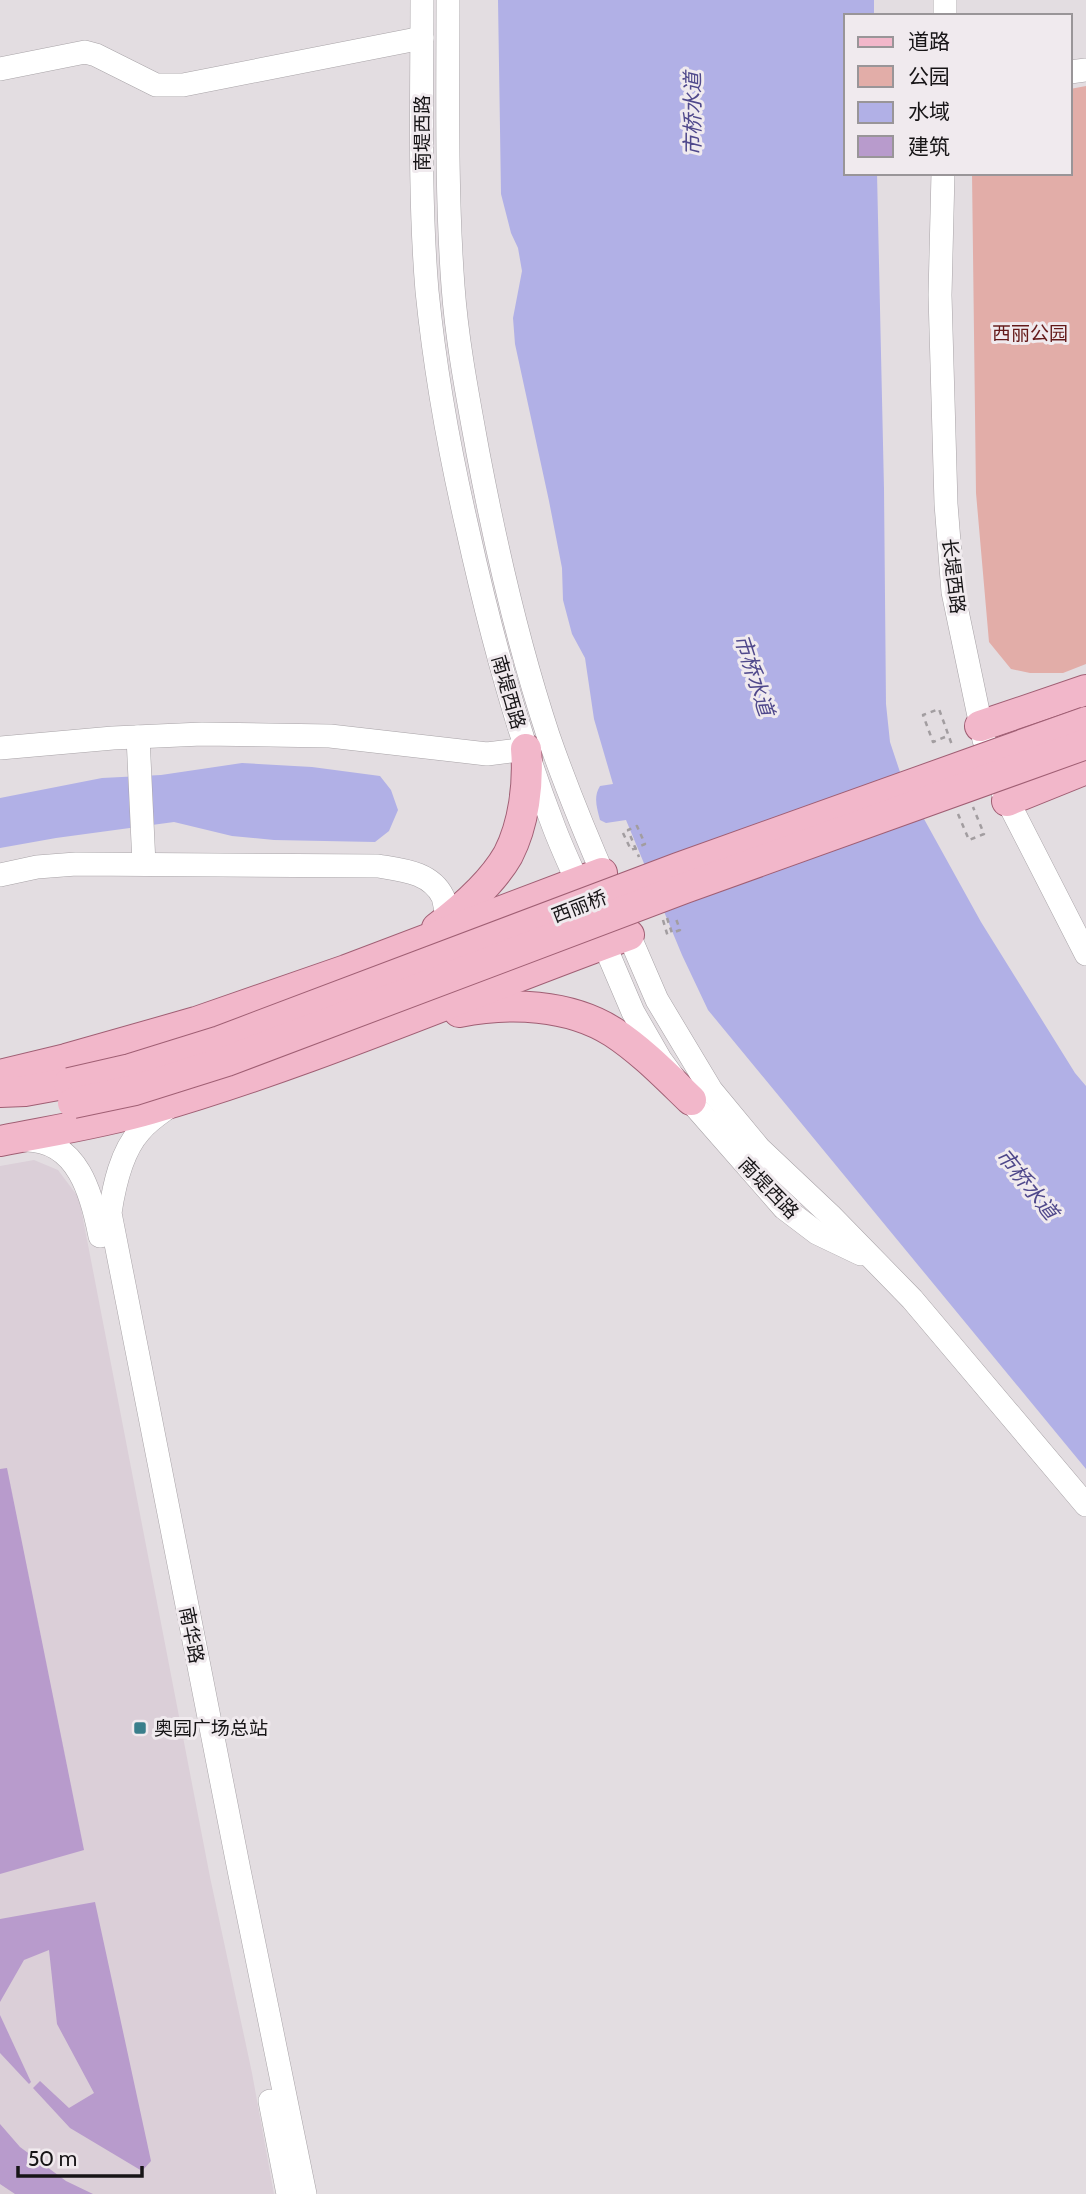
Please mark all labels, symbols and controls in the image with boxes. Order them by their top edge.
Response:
legend [844,14,1072,175]
text: 道路 [908,29,950,54]
text: 公园 [908,64,950,89]
water label: 市桥水道 [680,69,705,156]
street label: 南堤西路 [411,95,434,171]
text: 水域 [908,99,950,124]
text: 建筑 [908,134,950,159]
park label: 西丽公园 [992,322,1068,345]
street label: 长堤西路 [937,537,970,615]
water label: 市桥水道 [730,631,780,722]
street label: 南堤西路 [487,652,530,732]
street label: 西丽桥 [548,886,610,927]
water label: 市桥水道 [991,1143,1065,1227]
street label: 南堤西路 [734,1153,803,1224]
street label: 南华路 [175,1605,208,1665]
place label: 奥园广场总站 [154,1717,268,1740]
marker: 奥园广场总站 [132,1720,148,1736]
scale bar [18,2134,142,2178]
text: 50 m [28,2146,77,2171]

